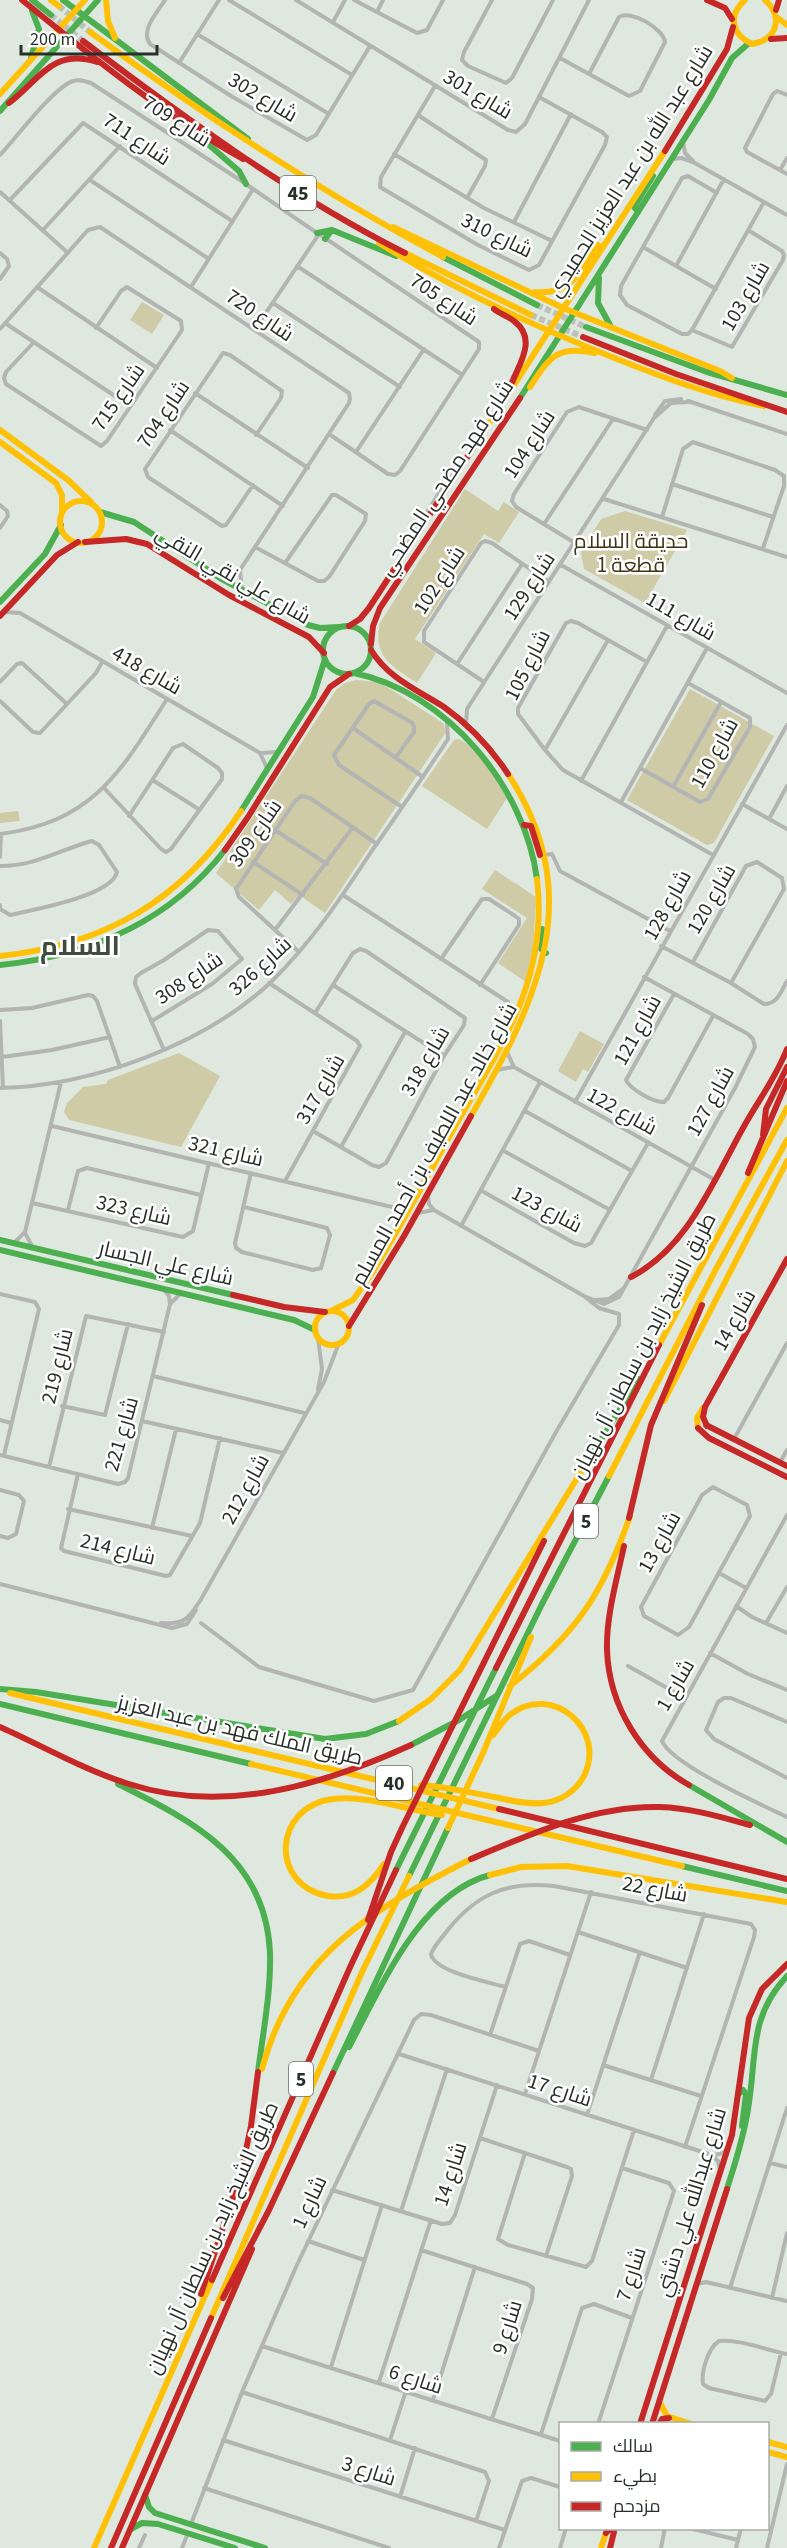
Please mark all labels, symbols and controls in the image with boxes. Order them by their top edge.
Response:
scale bar [21,18,158,56]
text: 200 m [30,27,75,52]
street label: شارع عبد الله بن عبد العزيز الحميدي [540,39,721,304]
street label: شارع 301 [438,62,518,126]
street label: شارع 302 [223,65,303,129]
street label: شارع 709 [137,88,217,154]
street label: شارع 711 [97,105,177,173]
road number: 45 [280,176,316,210]
street label: شارع 310 [456,205,538,265]
street label: شارع 103 [713,256,777,336]
street label: شارع 705 [404,265,484,333]
street label: شارع 720 [220,281,300,349]
street label: شارع 715 [84,357,152,437]
street label: شارع 704 [129,374,197,454]
street label: شارع فهد مضحي المضحي [371,374,522,583]
street label: شارع 104 [496,404,562,484]
street label: شارع علي نقي النقي [149,518,316,633]
park label: حديقة السلام قطعة 1 [574,526,688,580]
street label: شارع 102 [406,540,472,620]
street label: شارع 129 [496,546,562,626]
street label: شارع 111 [641,584,721,648]
street label: شارع 105 [496,624,558,706]
street label: شارع 418 [107,638,187,702]
street label: شارع 110 [682,712,746,794]
street label: شارع 309 [221,793,289,873]
street label: شارع 120 [679,859,743,939]
street label: شارع 128 [635,864,699,946]
district label: السلام [40,927,120,966]
street label: شارع 326 [222,929,298,1003]
street label: شارع 308 [149,944,229,1012]
street label: شارع 121 [605,989,669,1071]
street label: شارع خالد عبد اللطيف بن أحمد المسلم [343,997,525,1291]
street label: شارع 318 [393,1021,457,1101]
street label: شارع 317 [288,1049,352,1129]
street label: شارع 127 [678,1060,742,1142]
street label: شارع 122 [581,1079,663,1143]
street label: شارع 321 [186,1128,266,1174]
street label: شارع 123 [506,1178,588,1240]
street label: شارع 323 [94,1187,174,1233]
street label: طريق الشيخ زايد بن سلطان آل نهيان [563,1208,723,1484]
street label: شارع علي الجسار [94,1233,236,1294]
street label: شارع 14 [705,1284,763,1356]
street label: شارع 219 [33,1325,81,1407]
street label: شارع 221 [96,1393,146,1475]
street label: شارع 212 [213,1448,277,1530]
road number: 5 [574,1504,598,1538]
street label: شارع 13 [630,1506,688,1578]
street label: شارع 214 [77,1525,159,1573]
street label: شارع 1 [648,1654,702,1716]
street label: طريق الملك فهد بن عبد العزيز [113,1687,366,1773]
road number: 40 [376,1766,412,1800]
street label: شارع 22 [620,1868,690,1910]
road number: 5 [289,2062,313,2096]
street label: شارع 17 [524,2066,596,2114]
street label: طريق الشيخ زايد بن سلطان آل نهيان [138,2097,286,2379]
street label: شارع عبدالله علي دشتي [648,2104,735,2301]
street label: شارع 14 [426,2138,474,2210]
street label: شارع 1 [284,2171,334,2233]
street label: شارع 7 [608,2243,654,2305]
street label: شارع 9 [484,2296,530,2358]
street label: شارع 6 [385,2356,447,2402]
legend [559,2422,769,2530]
text: سالك [613,2434,653,2459]
street label: شارع 3 [338,2448,400,2494]
text: بطيء [613,2464,657,2490]
text: مزدحم [613,2494,661,2519]

